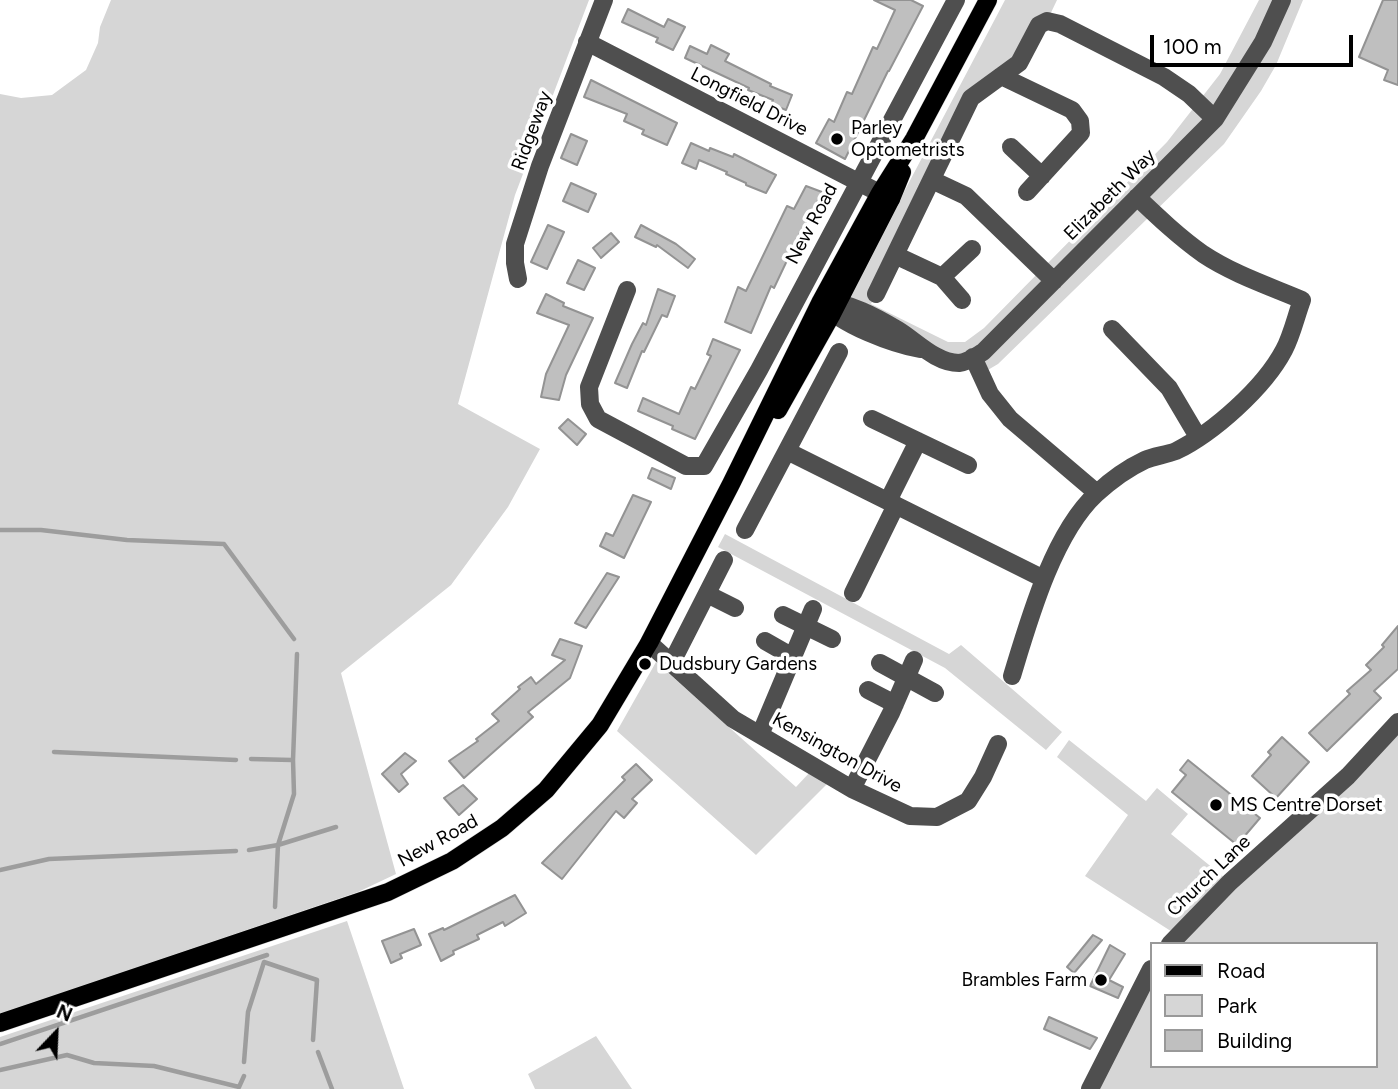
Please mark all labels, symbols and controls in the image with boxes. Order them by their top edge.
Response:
scale bar [1153,21,1356,65]
text: 100 m [1163,34,1222,59]
street label: Longfield Drive [687,63,811,141]
street label: Ridgeway [507,88,557,174]
place label: Parley Optometrists [851,117,965,161]
marker: Parley Optometrists [829,131,845,147]
street label: Elizabeth Way [1060,145,1160,245]
street label: New Road [781,180,843,268]
place label: Dudsbury Gardens [659,653,817,675]
marker: Dudsbury Gardens [637,656,653,672]
street label: Kensington Drive [768,708,906,798]
place label: MS Centre Dorset [1230,794,1383,816]
marker: MS Centre Dorset [1208,797,1224,813]
street label: New Road [394,810,482,872]
street label: Church Lane [1162,830,1256,922]
legend [1150,942,1377,1068]
text: Road [1217,958,1265,983]
place label: Brambles Farm [961,969,1087,991]
marker: Brambles Farm [1093,972,1109,988]
text: Park [1217,993,1257,1018]
north arrow [21,998,91,1068]
text: N [53,1000,76,1027]
text: Building [1217,1028,1292,1053]

